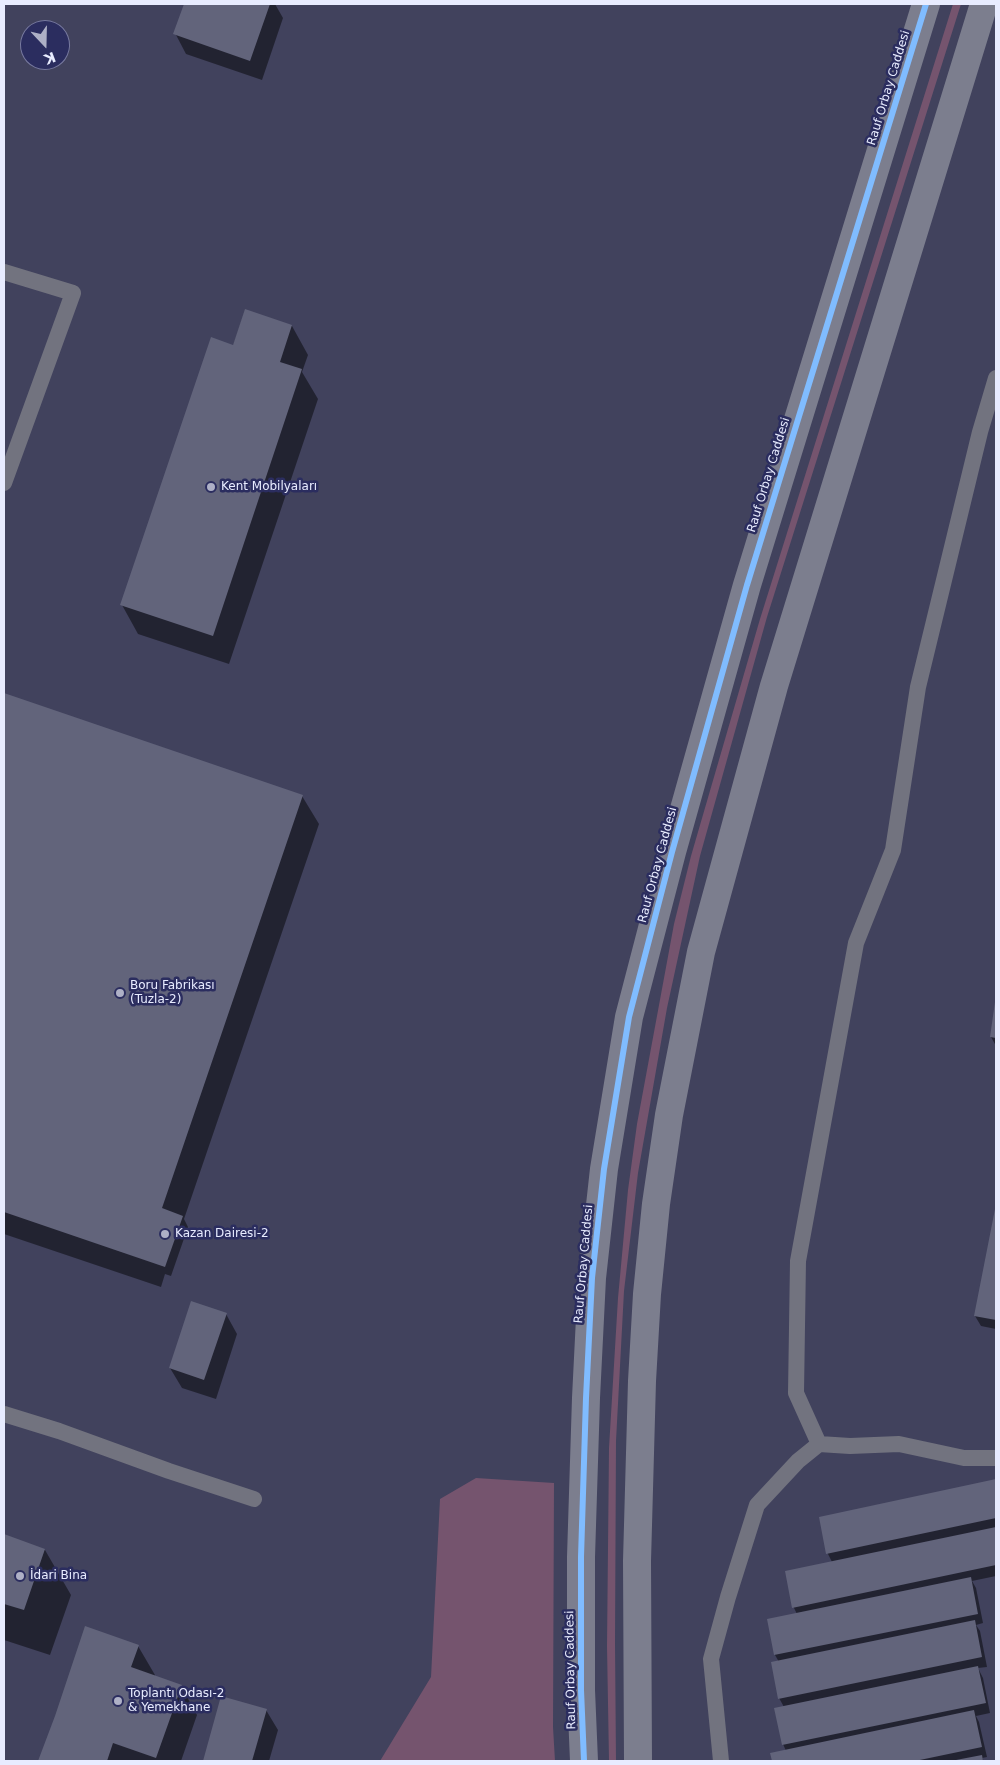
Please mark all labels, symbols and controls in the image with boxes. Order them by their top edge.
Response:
north arrow [20,20,70,70]
street label: Rauf Orbay Caddesi [865,29,913,147]
text: K [42,49,58,67]
street label: Rauf Orbay Caddesi [745,416,793,534]
place label: Kent Mobilyaları [221,480,317,494]
marker: Kent Mobilyaları [205,481,217,493]
street label: Rauf Orbay Caddesi [636,806,680,924]
place label: Boru Fabrikası (Tuzla-2) [130,979,215,1007]
marker: Boru Fabrikası (Tuzla-2) [114,987,126,999]
street label: Rauf Orbay Caddesi [572,1204,596,1324]
place label: Kazan Dairesi-2 [175,1227,269,1241]
marker: Kazan Dairesi-2 [159,1228,171,1240]
place label: İdari Bina [30,1569,87,1583]
marker: İdari Bina [14,1570,26,1582]
street label: Rauf Orbay Caddesi [563,1610,579,1730]
place label: Toplantı Odası-2 & Yemekhane [128,1687,224,1715]
marker: Toplantı Odası-2 & Yemekhane [112,1695,124,1707]

